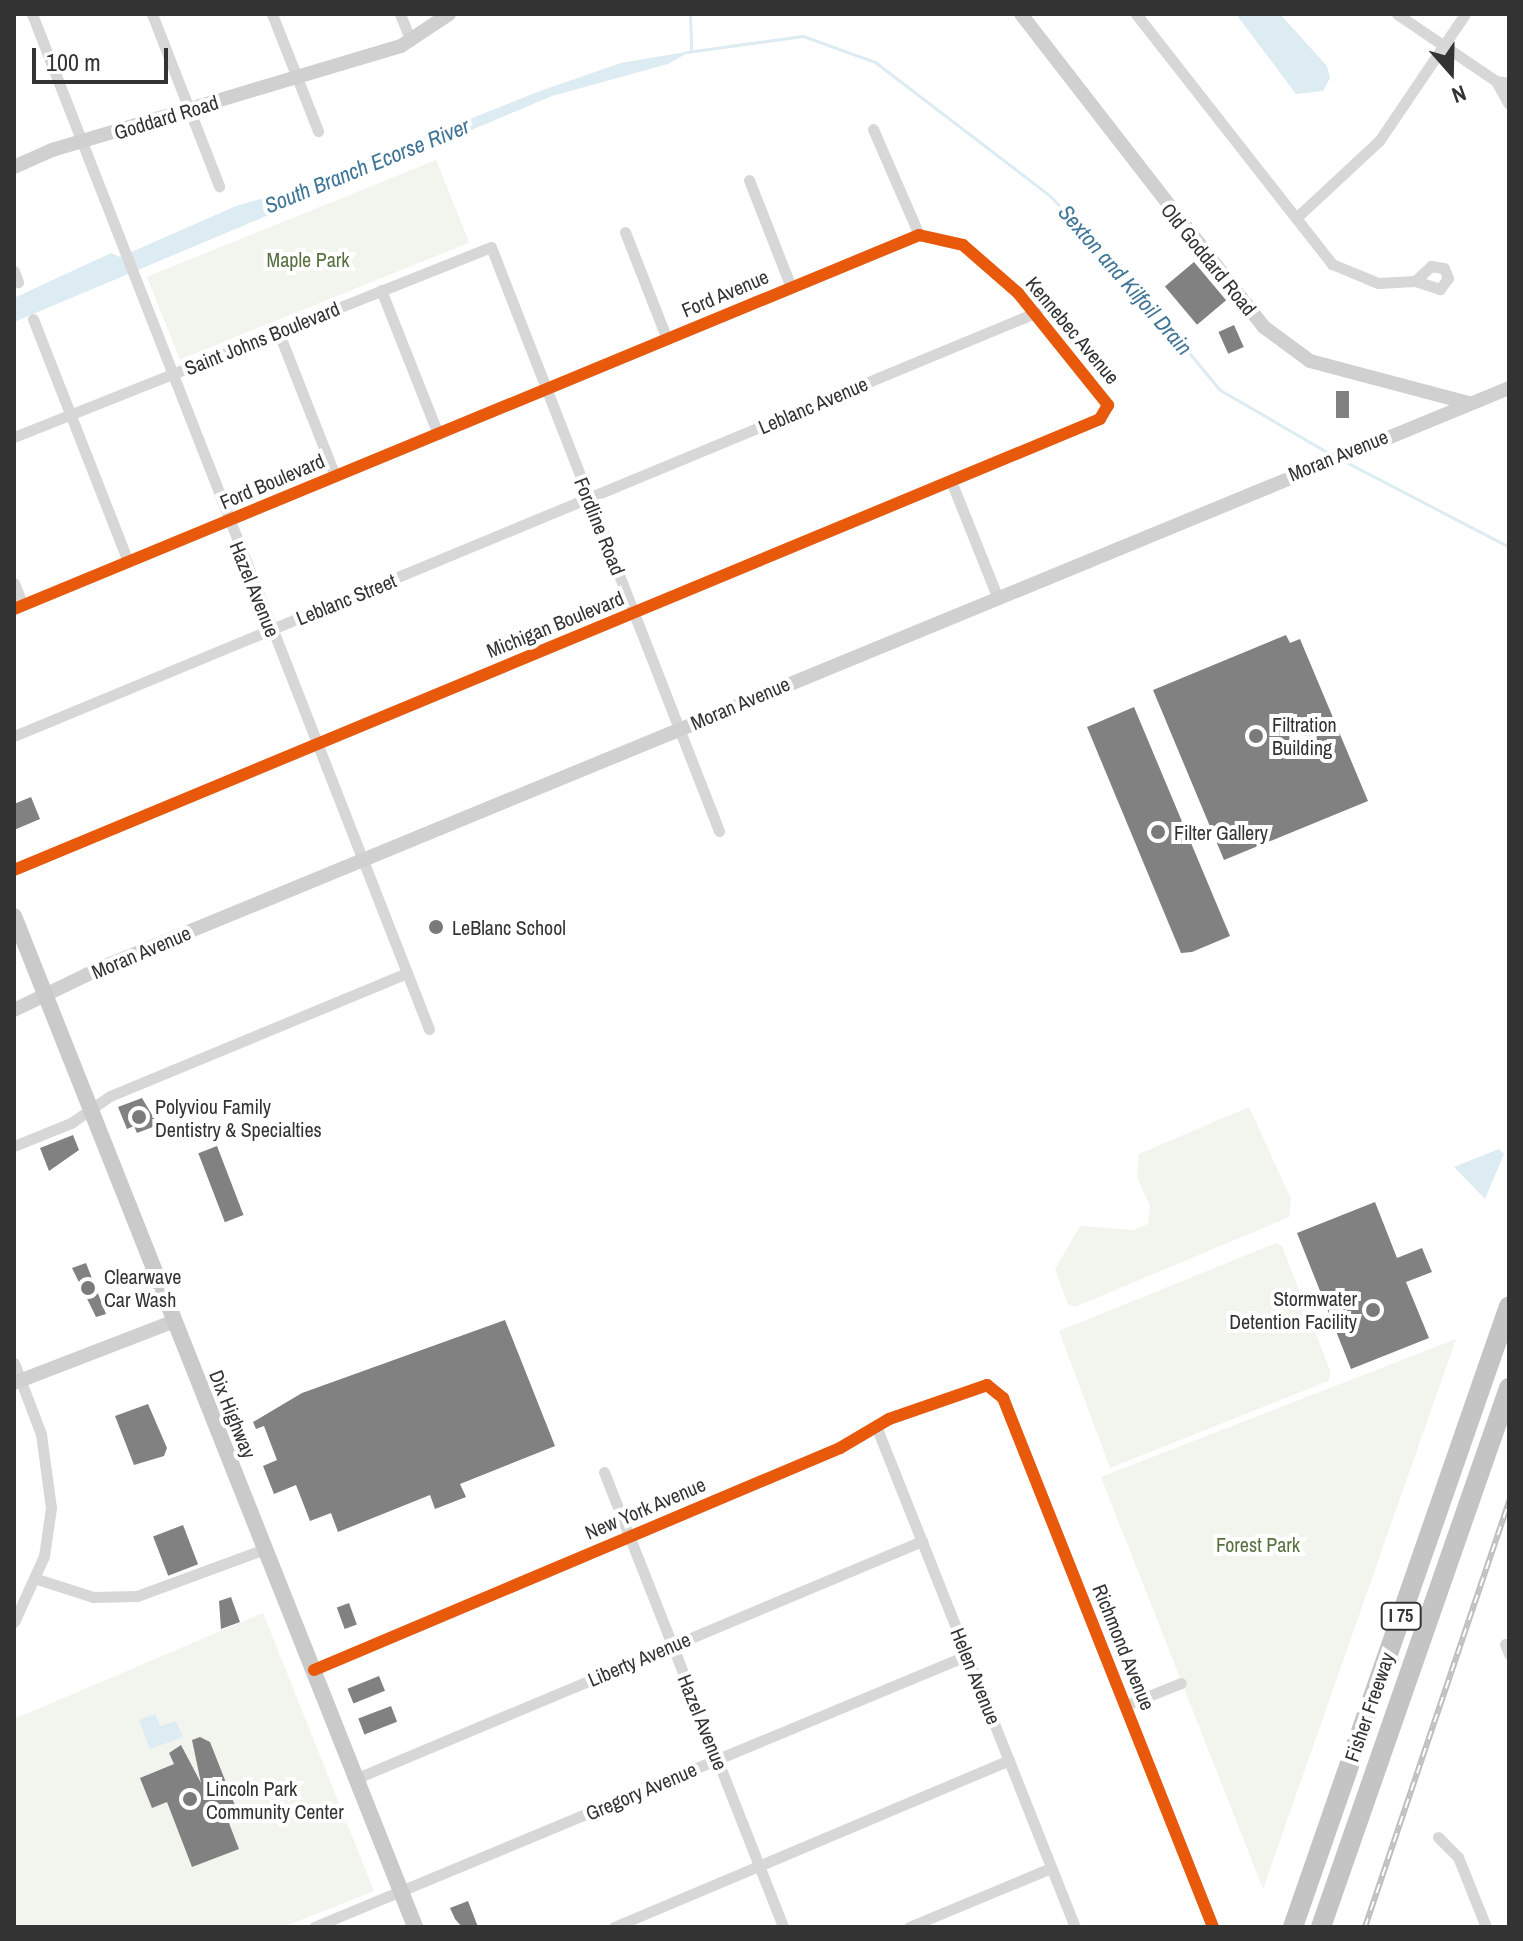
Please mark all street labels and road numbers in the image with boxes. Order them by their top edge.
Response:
street label: Goddard Road [111,90,221,144]
street label: Old Goddard Road [1156,198,1262,320]
street label: Ford Avenue [678,264,772,322]
street label: Kennebec Avenue [1021,271,1125,389]
street label: Saint Johns Boulevard [181,296,343,380]
street label: Leblanc Avenue [754,371,872,439]
street label: Moran Avenue [1284,424,1392,486]
street label: Ford Boulevard [216,448,328,514]
street label: Fordline Road [570,474,630,578]
street label: Hazel Avenue [225,537,285,641]
street label: Leblanc Street [292,568,400,630]
street label: Michigan Boulevard [483,586,627,662]
street label: Moran Avenue [686,671,794,735]
street label: Moran Avenue [87,920,195,984]
street label: Dix Highway [204,1366,262,1462]
street label: New York Avenue [581,1472,709,1544]
street label: Richmond Avenue [1088,1580,1160,1714]
road number: I 75 [1379,1602,1423,1630]
street label: Helen Avenue [946,1624,1006,1728]
street label: Liberty Avenue [584,1626,694,1692]
street label: Fisher Freeway [1339,1649,1399,1765]
street label: Hazel Avenue [673,1670,733,1774]
street label: Gregory Avenue [581,1757,701,1825]

